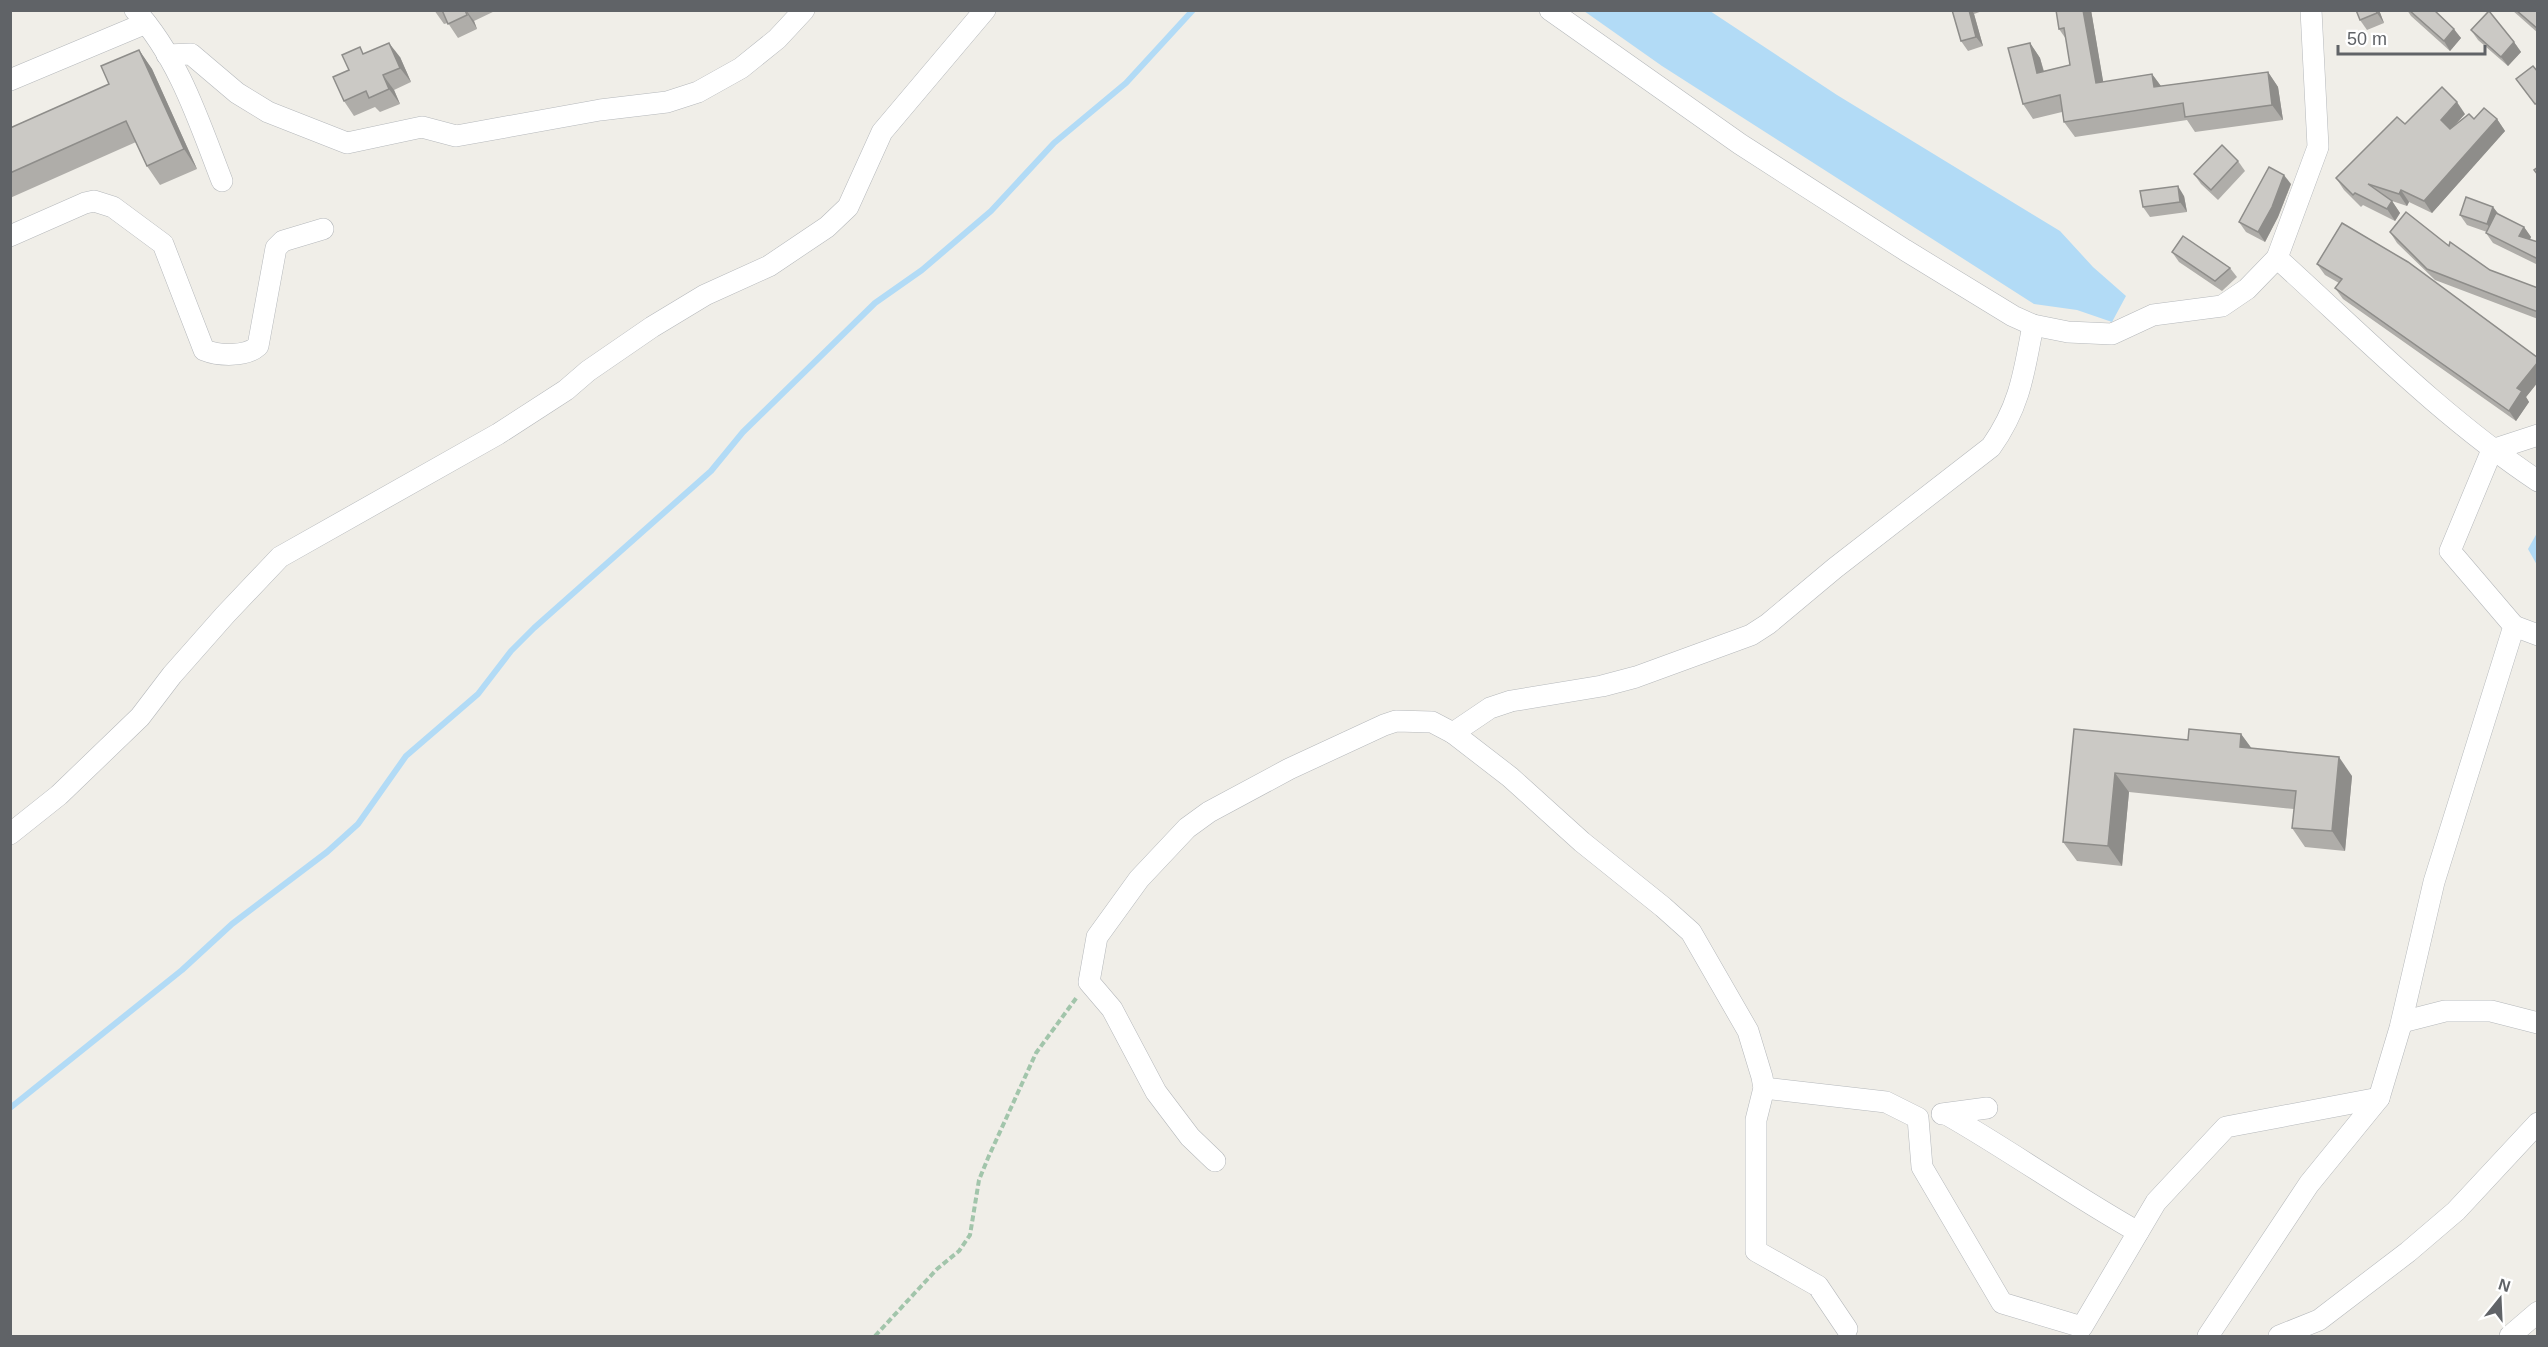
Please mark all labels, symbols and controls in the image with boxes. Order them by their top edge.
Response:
scale bar [2338,18,2485,56]
text: 50 m [2347,29,2387,49]
north arrow [2470,1269,2530,1329]
text: N [2496,1275,2513,1295]

